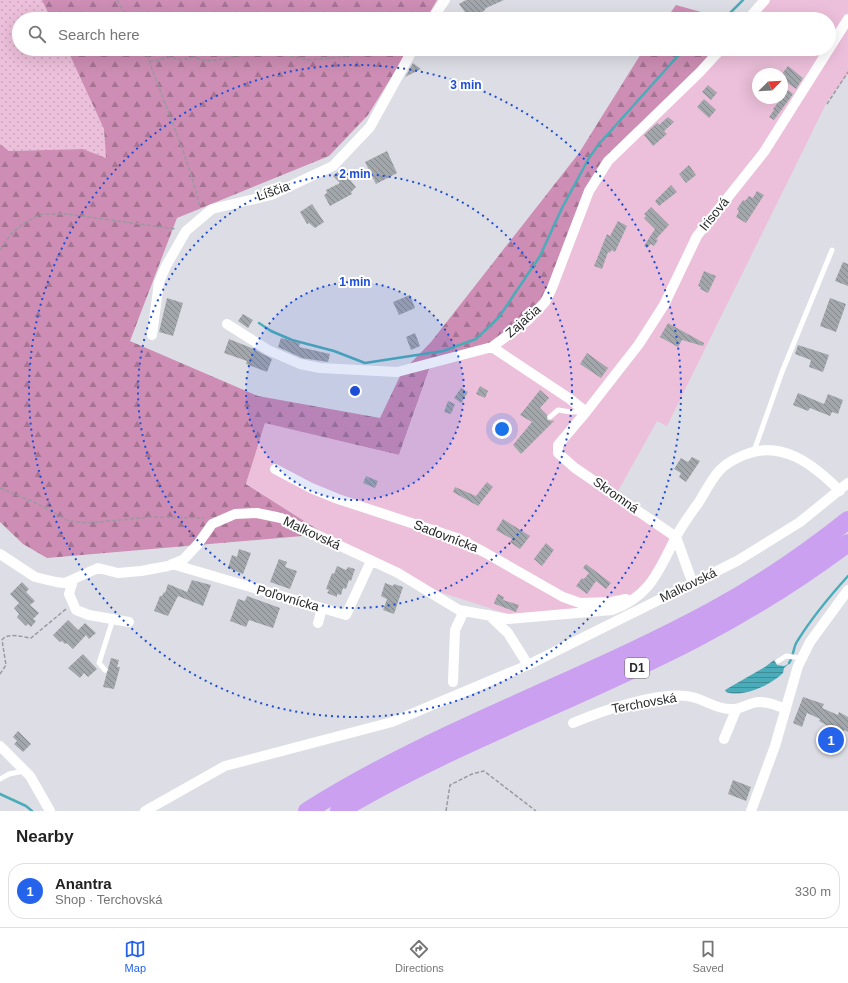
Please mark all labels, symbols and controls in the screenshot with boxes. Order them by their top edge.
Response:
search box [12,12,836,56]
icon: search [26,23,48,45]
text: Search here [58,26,140,43]
north arrow [752,68,788,104]
text: 3 min [450,78,482,92]
text: 2 min [339,167,371,181]
street label: Líščia [254,178,292,204]
street label: Irisová [696,194,732,234]
text: 1 min [339,275,371,289]
street label: Zajačia [502,301,544,340]
centre of rings [348,384,362,398]
your location [492,419,512,439]
street label: Skromná [590,474,642,517]
street label: Malkovská [281,513,344,553]
street label: Sadovnícka [412,517,481,555]
street label: Malkovská [657,564,720,605]
street label: Poľovnícka [255,582,322,614]
road number: D1 [625,658,649,678]
street label: Terchovská [610,690,678,716]
pin: 1 [818,725,844,755]
text: Nearby [16,827,74,846]
text: Anantra [55,875,112,892]
text: 1 [26,884,34,899]
text: 330 m [795,884,831,899]
text: Shop · Terchovská [55,892,162,907]
tab: Map [124,938,146,974]
tab: Directions [395,938,444,974]
tab: Saved [692,938,724,974]

